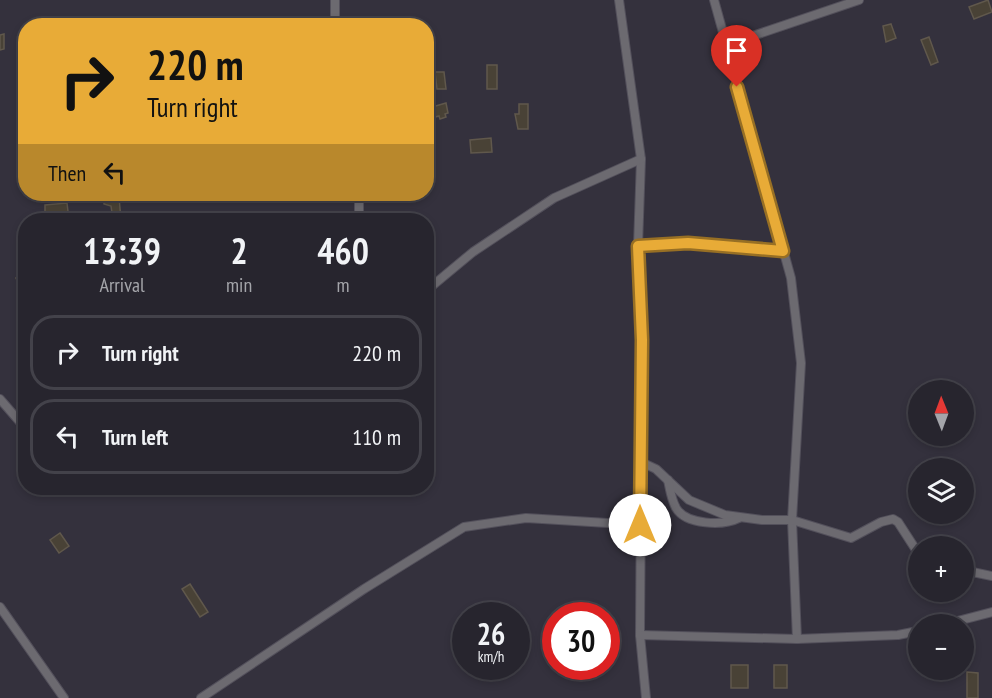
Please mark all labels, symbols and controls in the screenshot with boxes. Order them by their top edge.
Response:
pin [711,25,762,87]
icon: arrive [720,34,753,67]
text: 220 m [147,37,244,92]
icon: right [48,42,126,120]
text: Turn right [147,90,238,124]
icon: left [98,156,131,189]
text: Then [48,159,86,187]
text: 13:39 [83,227,161,274]
text: 2 [230,227,248,274]
text: 460 [317,227,369,274]
text: Arrival [99,272,145,298]
text: min [226,272,252,298]
text: m [337,272,350,298]
icon: right [51,336,84,369]
text: Turn right [102,339,179,367]
text: 220 m [352,339,401,367]
north arrow [908,380,974,446]
map controls [908,380,974,680]
icon: left [51,420,84,453]
text: Turn left [102,423,168,451]
text: 110 m [352,423,401,451]
button: layers [908,458,974,524]
position arrow [608,493,672,557]
button: + [908,536,974,602]
speed limit sign: 30 [542,602,620,680]
text: 26 [477,614,505,653]
button: − [908,614,974,680]
text: km/h [478,647,504,666]

